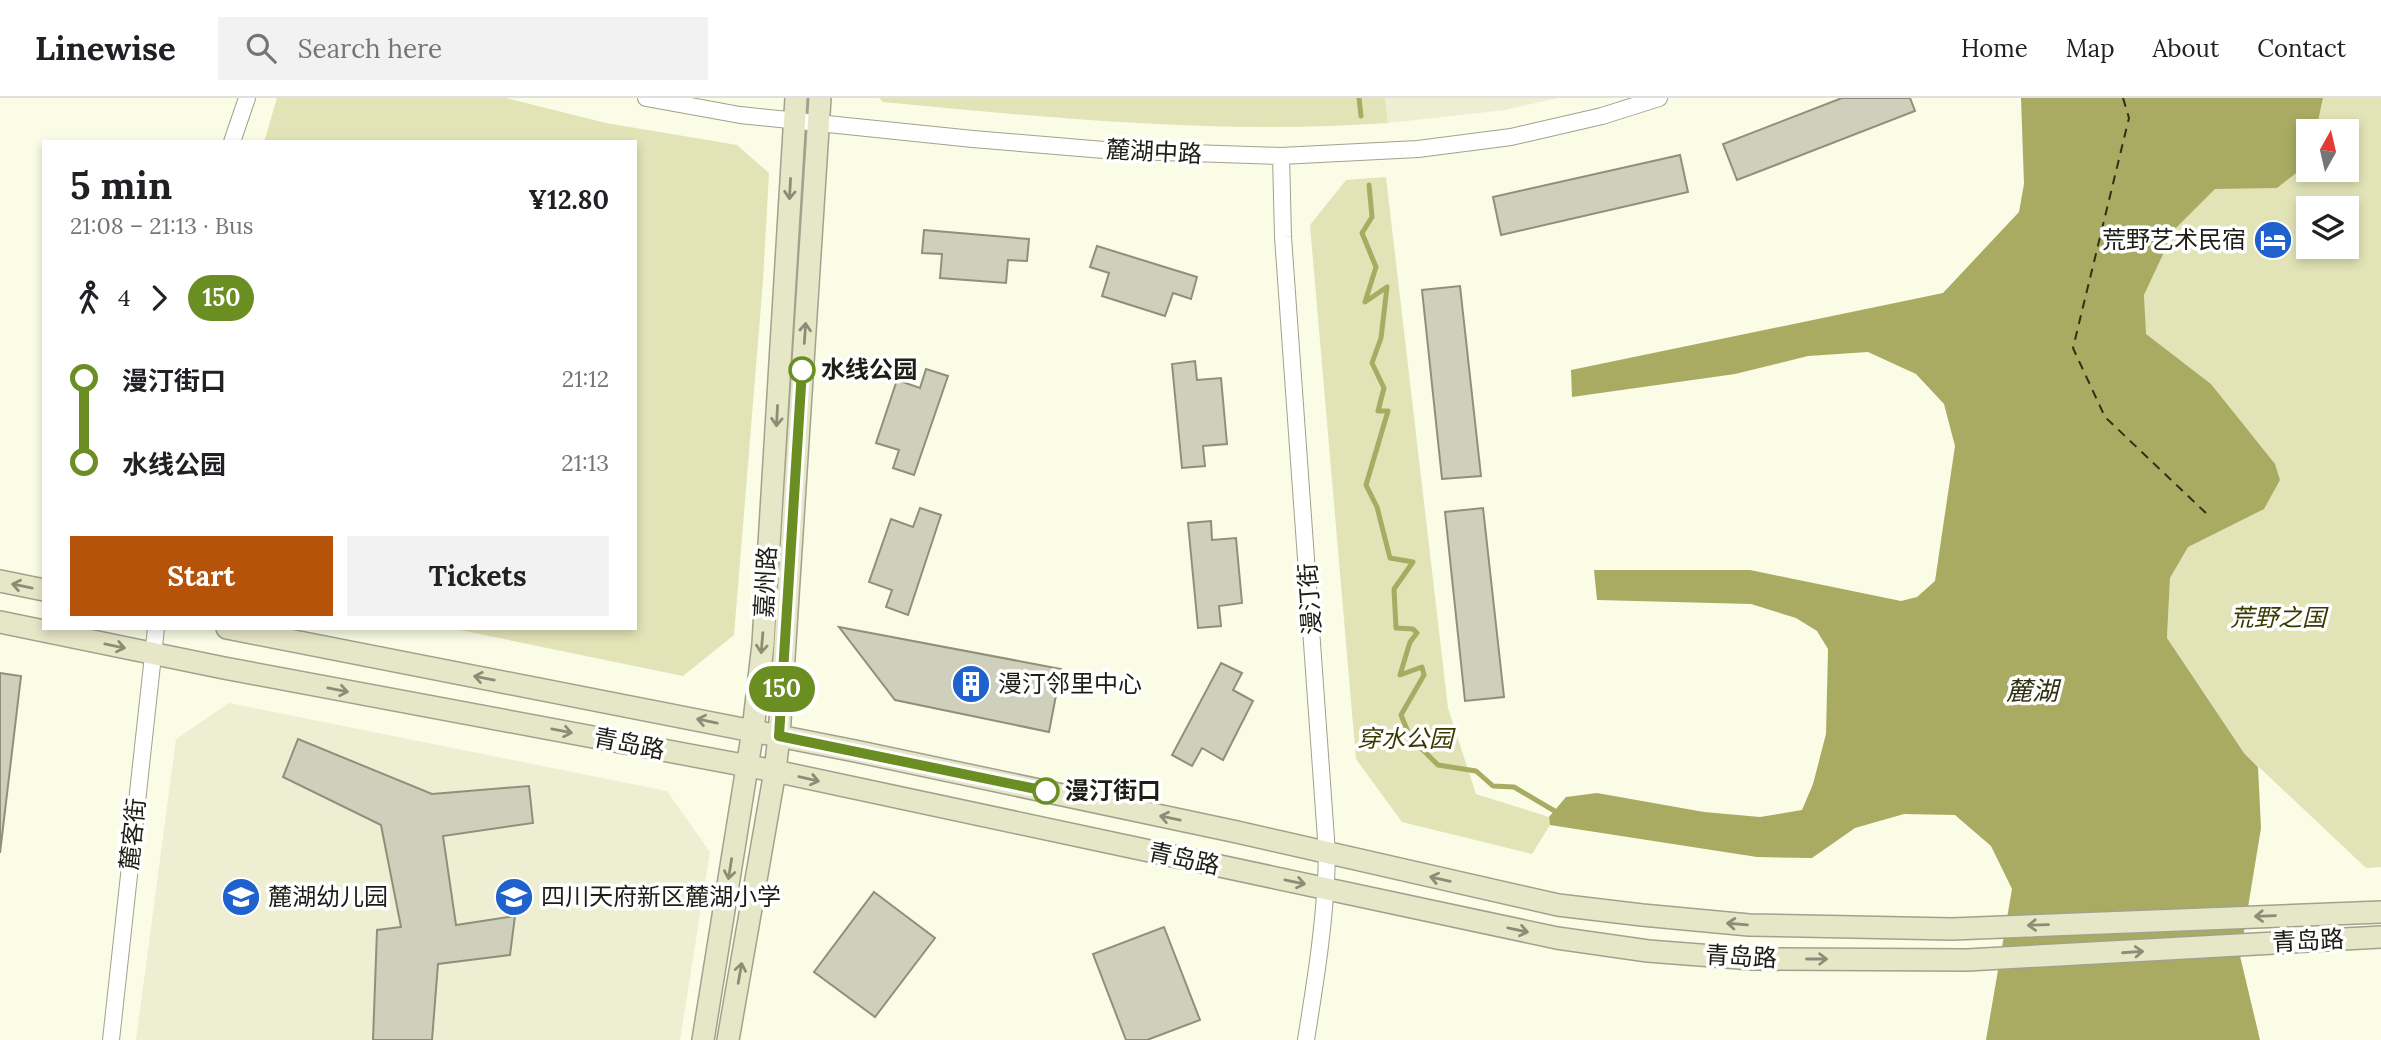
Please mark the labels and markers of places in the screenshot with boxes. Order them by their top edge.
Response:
hotel icon: 荒野艺术民宿 [2252,219,2294,261]
place label: 荒野艺术民宿 [2102,224,2246,255]
place label: 水线公园 [821,354,917,385]
marker: 水线公园 [789,357,815,383]
building icon: 漫汀邻里中心 [950,663,992,705]
place label: 漫汀邻里中心 [998,668,1142,699]
place label: 漫汀街口 [1065,775,1161,806]
marker: 漫汀街口 [1033,778,1059,804]
school or university icon: 麓湖幼儿园 [220,876,262,918]
school or university icon: 四川天府新区麓湖小学 [493,876,535,918]
place label: 麓湖幼儿园 [268,881,388,912]
place label: 四川天府新区麓湖小学 [541,881,781,912]

